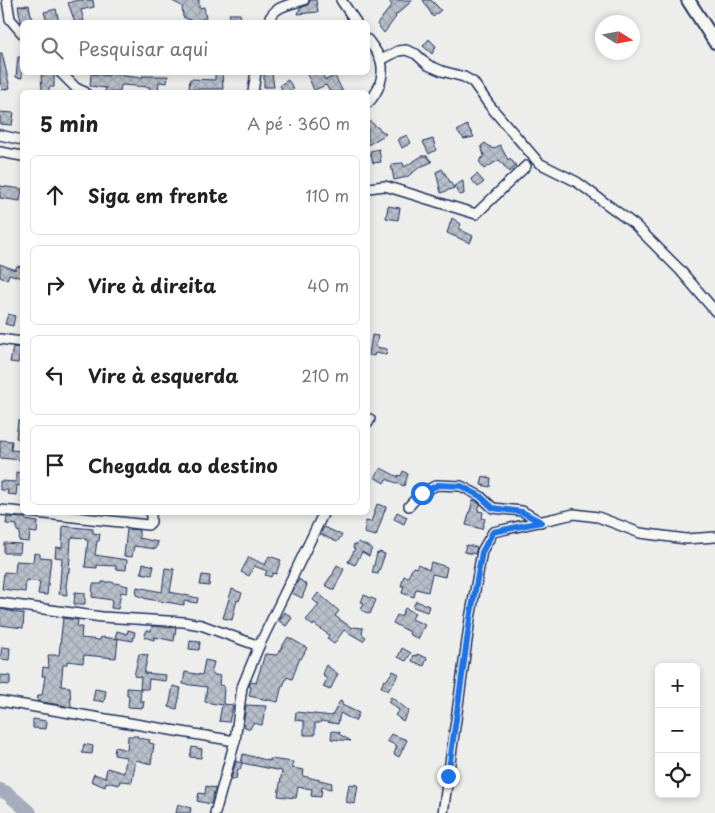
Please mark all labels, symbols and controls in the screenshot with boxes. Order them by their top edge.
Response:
north arrow [595,15,640,60]
search box [20,20,370,75]
icon: search [38,34,66,62]
text: Pesquisar aqui [78,34,208,62]
text: 5 min [40,107,98,139]
text: A pé · 360 m [247,111,350,135]
icon: ahead [41,181,69,209]
text: Siga em frente [88,181,228,209]
text: 110 m [306,183,349,207]
icon: right [41,271,69,299]
text: Vire à direita [88,271,216,299]
text: 40 m [307,273,349,297]
icon: left [41,361,69,389]
text: Vire à esquerda [88,361,239,389]
text: 210 m [301,363,349,387]
icon: arrive [41,451,69,479]
text: Chegada ao destino [88,451,278,479]
route start [411,482,434,505]
map controls [655,663,700,798]
button: + [655,663,700,708]
button: − [655,708,700,753]
button: locate [655,753,700,798]
route end [437,765,460,788]

